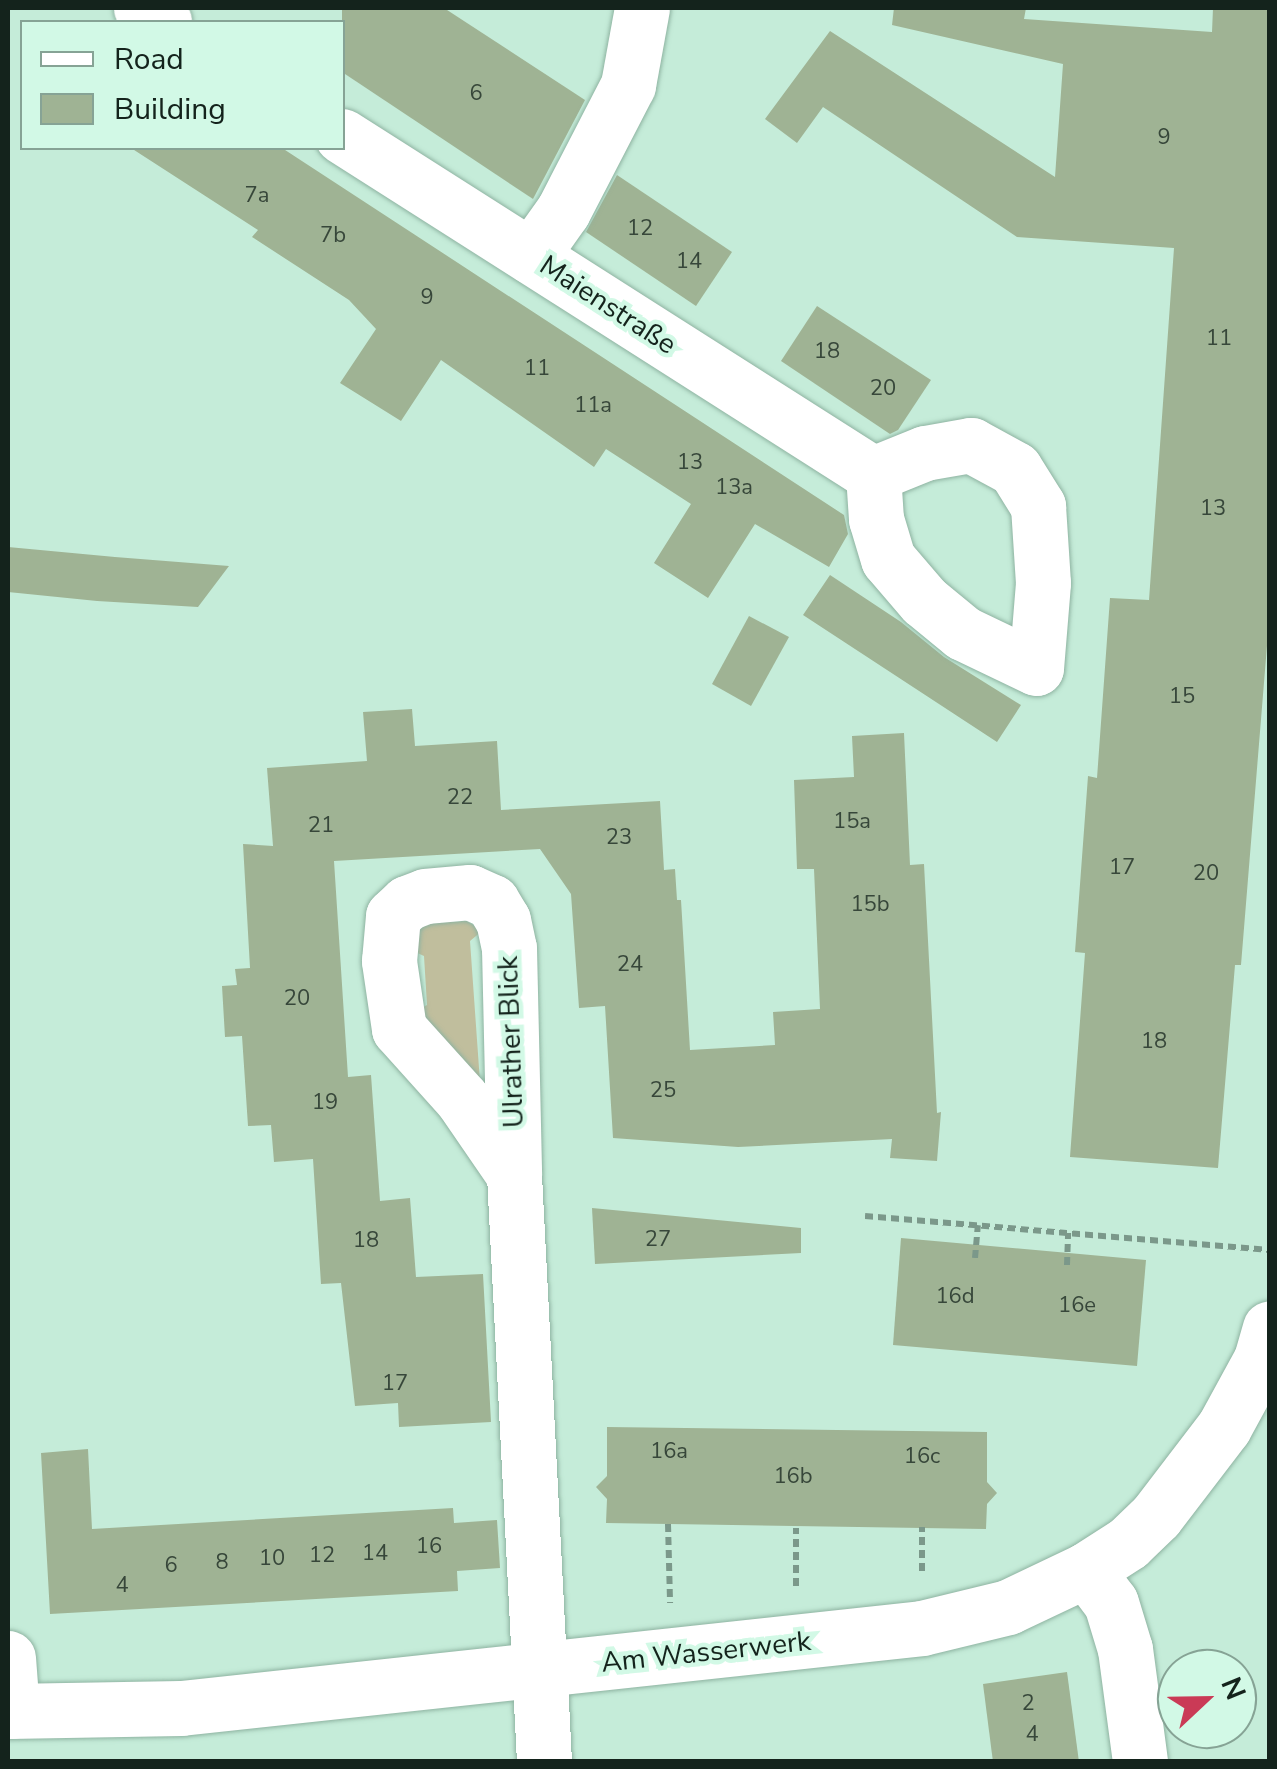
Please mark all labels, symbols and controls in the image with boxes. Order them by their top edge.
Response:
legend [20,20,345,150]
text: Road [114,39,184,80]
house number: 6 [469,81,483,107]
text: Building [114,89,226,130]
house number: 9 [1157,125,1171,151]
house number: 7a [245,183,269,209]
house number: 12 [627,216,653,242]
house number: 7b [320,223,346,249]
street label: Maienstraße [533,248,683,362]
house number: 14 [676,249,702,275]
house number: 9 [420,285,434,311]
house number: 11 [1206,326,1232,352]
house number: 18 [814,339,840,365]
house number: 11 [524,356,550,382]
house number: 20 [870,376,896,402]
house number: 11a [574,393,612,419]
house number: 13 [677,450,703,476]
house number: 13a [715,475,753,501]
house number: 13 [1200,496,1226,522]
house number: 15 [1169,684,1195,710]
house number: 22 [447,785,473,811]
house number: 15a [833,809,871,835]
house number: 21 [308,813,334,839]
house number: 23 [606,825,632,851]
house number: 17 [1109,855,1135,881]
house number: 20 [1193,861,1219,887]
house number: 15b [850,892,890,918]
house number: 24 [617,952,643,978]
street label: Ulrather Blick [491,956,531,1128]
house number: 20 [284,986,310,1012]
house number: 18 [1141,1029,1167,1055]
house number: 25 [650,1078,676,1104]
house number: 19 [312,1090,338,1116]
house number: 27 [645,1227,671,1253]
house number: 18 [353,1228,379,1254]
house number: 16d [935,1284,975,1310]
house number: 16e [1058,1293,1096,1319]
house number: 17 [382,1371,408,1397]
house number: 16a [650,1439,688,1465]
house number: 16c [904,1444,940,1470]
house number: 16b [773,1464,813,1490]
house number: 16 [416,1534,442,1560]
house number: 14 [362,1541,388,1567]
house number: 12 [309,1543,335,1569]
house number: 10 [259,1546,285,1572]
house number: 8 [215,1550,229,1576]
house number: 6 [164,1553,178,1579]
house number: 4 [115,1573,129,1599]
street label: Am Wasserwerk [600,1624,812,1680]
north arrow [1157,1649,1257,1749]
text: N [1211,1672,1254,1705]
house number: 2 [1021,1691,1035,1717]
house number: 4 [1025,1722,1039,1748]

